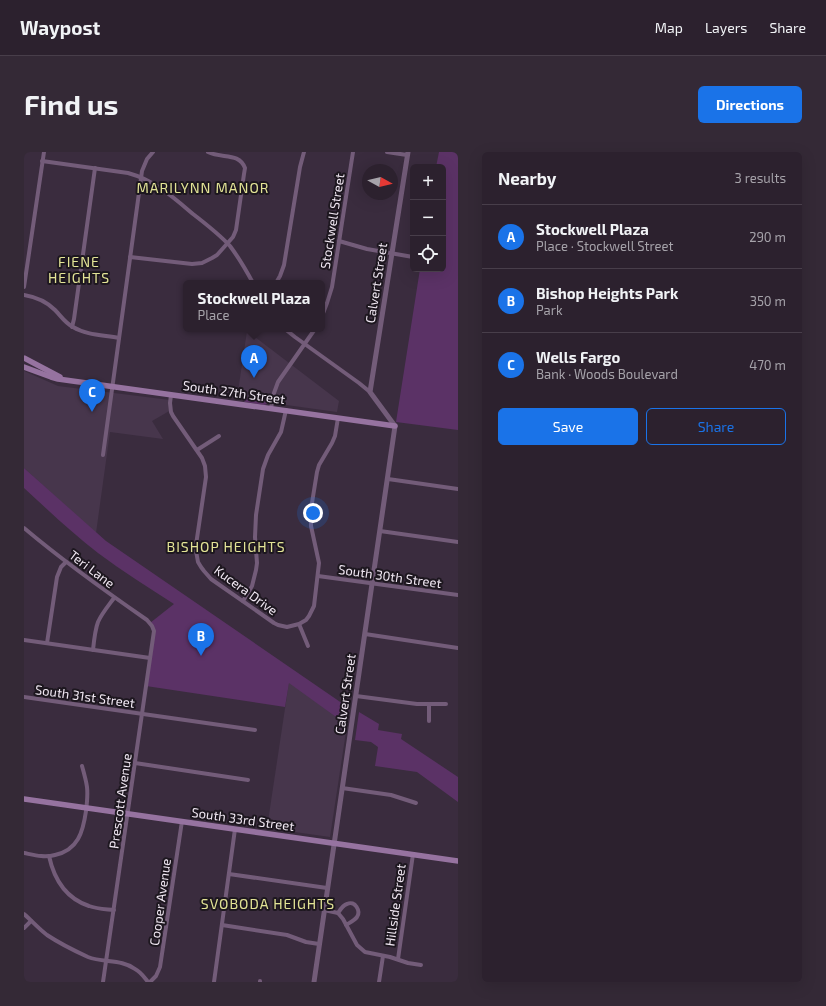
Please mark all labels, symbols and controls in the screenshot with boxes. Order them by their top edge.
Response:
text: Waypost [20,16,100,39]
text: Map [655,19,683,36]
text: Layers [705,19,747,36]
text: Share [769,19,806,36]
button: Directions [698,86,802,123]
text: Find us [24,87,118,121]
north arrow [362,164,398,200]
map controls [410,164,446,272]
button: + [410,164,446,200]
text: Nearby [498,168,556,188]
text: 3 results [735,170,786,186]
street label: Stockwell Street [317,172,347,270]
district label: MARILYNN MANOR [137,179,269,196]
button: − [410,200,446,236]
text: Stockwell Plaza [536,220,649,238]
text: A [507,229,515,245]
text: 290 m [749,229,786,245]
button: locate [410,236,446,272]
text: Place · Stockwell Street [536,238,673,254]
street label: Calvert Street [362,242,390,324]
district label: FIENE HEIGHTS [48,253,110,286]
popup [183,280,325,332]
text: Bishop Heights Park [536,284,678,302]
text: Stockwell Plaza [198,289,310,307]
text: B [507,293,515,309]
text: 350 m [750,293,786,309]
text: Park [536,302,563,318]
text: Place [198,307,229,323]
pin: A [241,345,267,378]
text: Wells Fargo [536,348,620,366]
text: C [507,357,515,373]
text: 470 m [749,357,786,373]
text: Bank · Woods Boulevard [536,366,678,382]
street label: South 27th Street [182,377,286,407]
pin: C [79,379,105,412]
button: Save [498,408,638,445]
button: Share [646,408,786,445]
your location [303,503,323,523]
district label: BISHOP HEIGHTS [166,538,286,555]
street label: Teri Lane [66,547,118,591]
street label: South 30th Street [337,561,443,591]
street label: Kucera Drive [211,562,281,618]
pin: B [188,623,214,656]
street label: Calvert Street [331,653,359,735]
street label: South 31st Street [34,681,136,711]
street label: Prescott Avenue [105,752,135,850]
street label: South 33rd Street [191,804,295,834]
street label: Cooper Avenue [146,857,174,947]
street label: Hillside Street [381,863,409,947]
district label: SVOBODA HEIGHTS [201,895,335,912]

